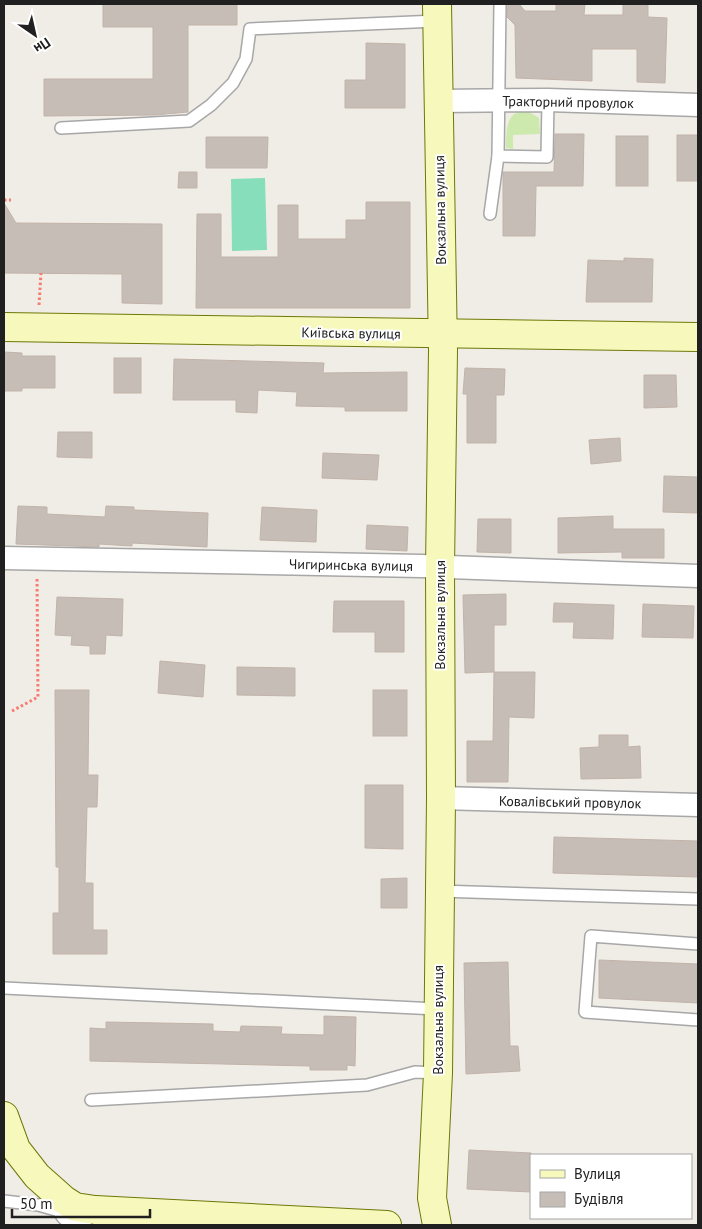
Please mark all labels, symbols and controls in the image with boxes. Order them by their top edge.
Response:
north arrow [10,10,60,60]
text: Пн [30,34,54,58]
street label: Тракторний провулок [502,92,634,112]
street label: Вокзальна вулиця [430,155,450,265]
street label: Київська вулиця [301,323,401,343]
street label: Чигиринська вулиця [289,555,413,575]
street label: Вокзальна вулиця [431,560,449,670]
street label: Ковалівський провулок [499,792,642,812]
street label: Вокзальна вулиця [429,965,447,1075]
legend [530,1154,692,1219]
text: Вулиця [574,1164,621,1183]
scale bar [12,1186,150,1218]
text: Будівля [574,1189,623,1208]
text: 50 m [20,1194,53,1213]

